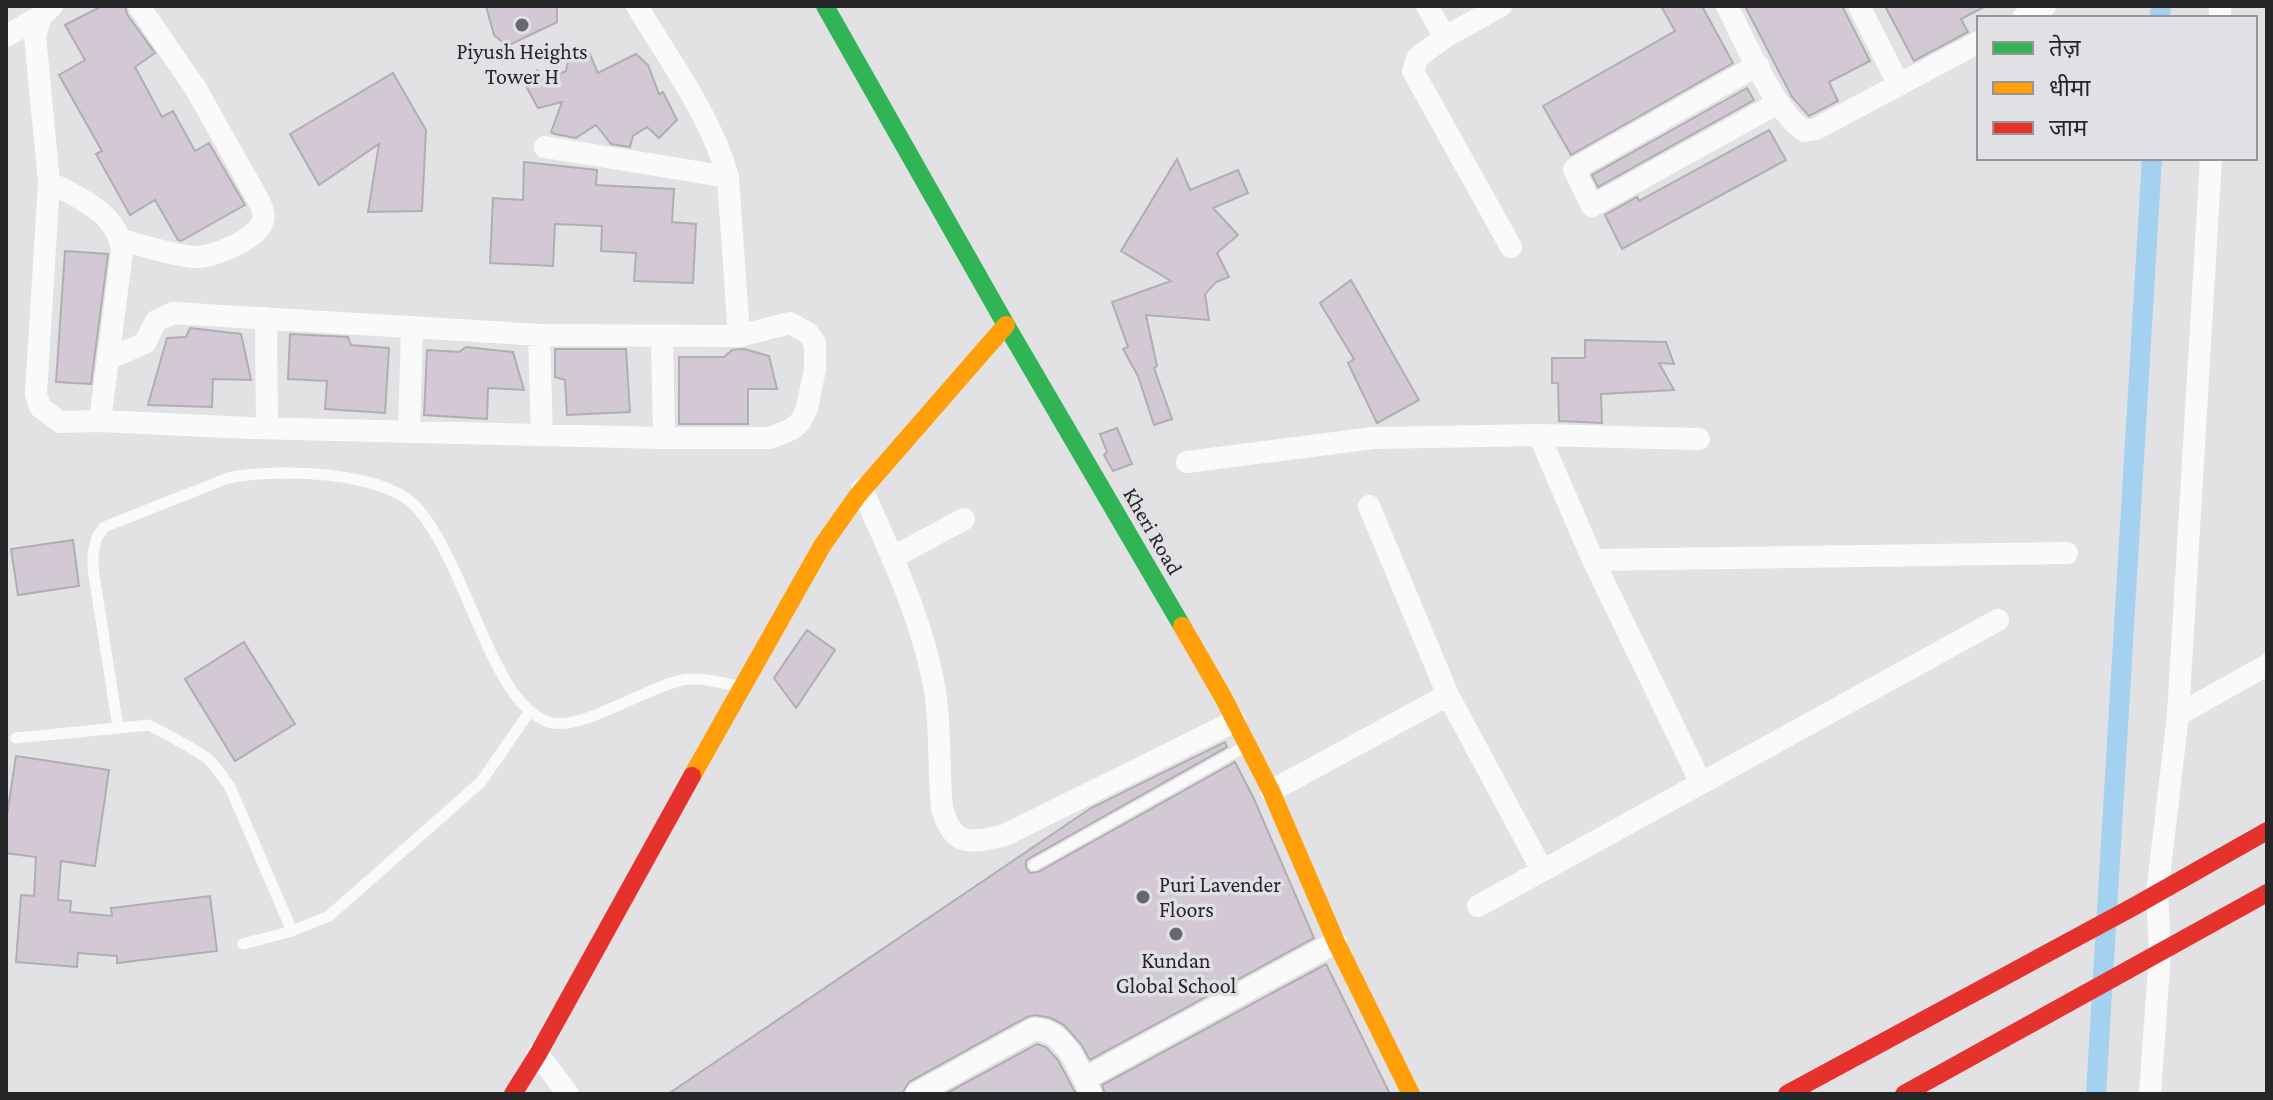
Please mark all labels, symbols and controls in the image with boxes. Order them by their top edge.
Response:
marker: Piyush Heights Tower H [513,16,531,34]
legend [1977,16,2257,160]
text: तेज़ [2049,34,2082,61]
place label: Piyush Heights Tower H [456,39,588,89]
text: धीमा [2049,74,2091,101]
text: जाम [2049,114,2088,141]
street label: Kheri Road [1118,483,1188,579]
place label: Puri Lavender Floors [1159,872,1281,922]
marker: Puri Lavender Floors [1134,888,1152,906]
marker: Kundan Global School [1167,925,1185,943]
place label: Kundan Global School [1116,948,1237,998]

